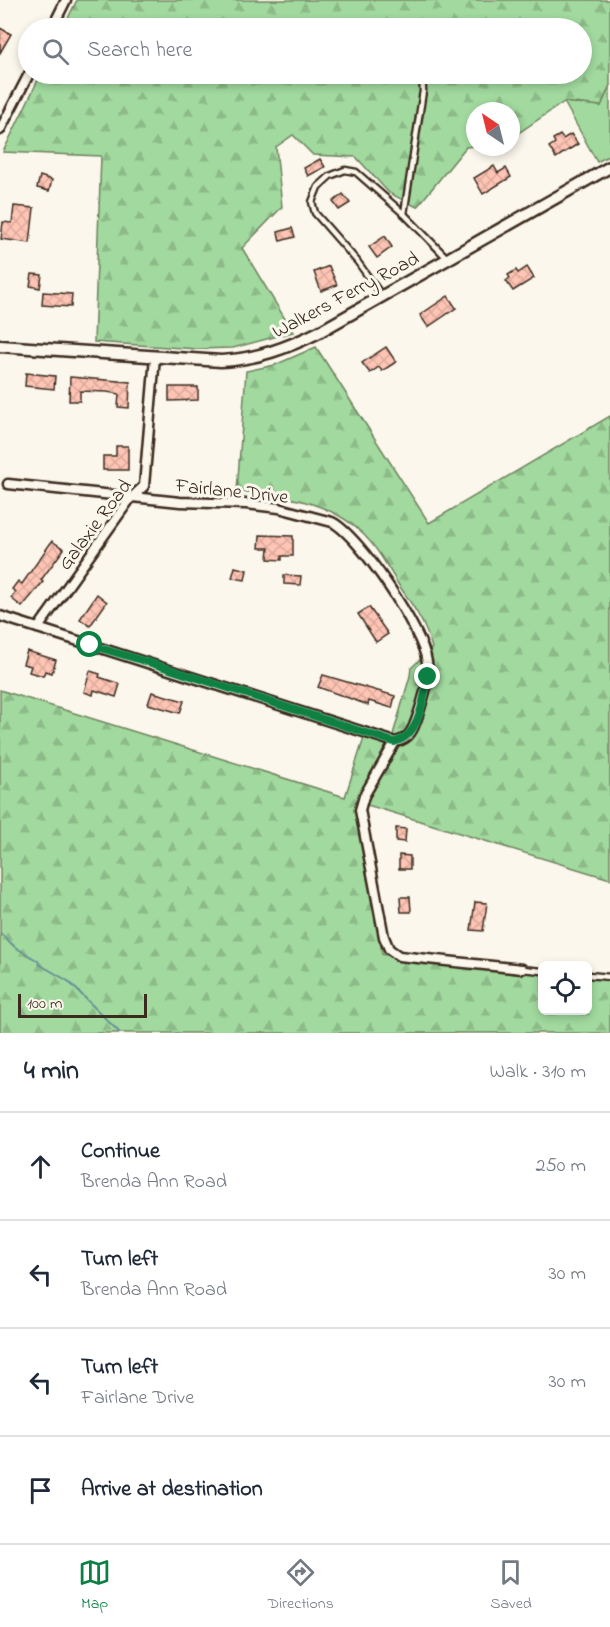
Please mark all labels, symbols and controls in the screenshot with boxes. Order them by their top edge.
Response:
search box [18,18,592,84]
icon: search [39,35,72,68]
text: Search here [87,35,192,67]
north arrow [466,102,520,156]
street label: Walkers Ferry Road [268,245,425,347]
street label: Fairlane Drive [173,472,290,513]
street label: Galaxie Road [52,474,140,577]
route start [76,631,102,657]
route end [414,663,440,689]
map controls [538,961,592,1015]
button: locate [538,961,592,1015]
scale bar [18,991,147,1019]
text: 100 m [27,992,62,1016]
text: 4 min [24,1053,79,1091]
text: Walk · 310 m [490,1058,586,1087]
text: Continue [81,1136,160,1168]
icon: ahead [24,1150,57,1183]
text: 250 m [535,1152,586,1181]
text: Brenda Ann Road [81,1168,227,1197]
text: Turn left [81,1244,158,1276]
icon: left [24,1258,57,1291]
text: 30 m [549,1260,586,1289]
text: Brenda Ann Road [81,1276,227,1305]
text: Turn left [81,1352,158,1384]
icon: left [24,1366,57,1399]
text: 30 m [549,1368,586,1397]
text: Fairlane Drive [81,1384,194,1413]
icon: arrive [24,1474,57,1507]
text: Arrive at destination [81,1474,263,1506]
tab: Map [78,1556,111,1616]
tab: Directions [267,1556,334,1616]
tab: Saved [490,1556,532,1616]

